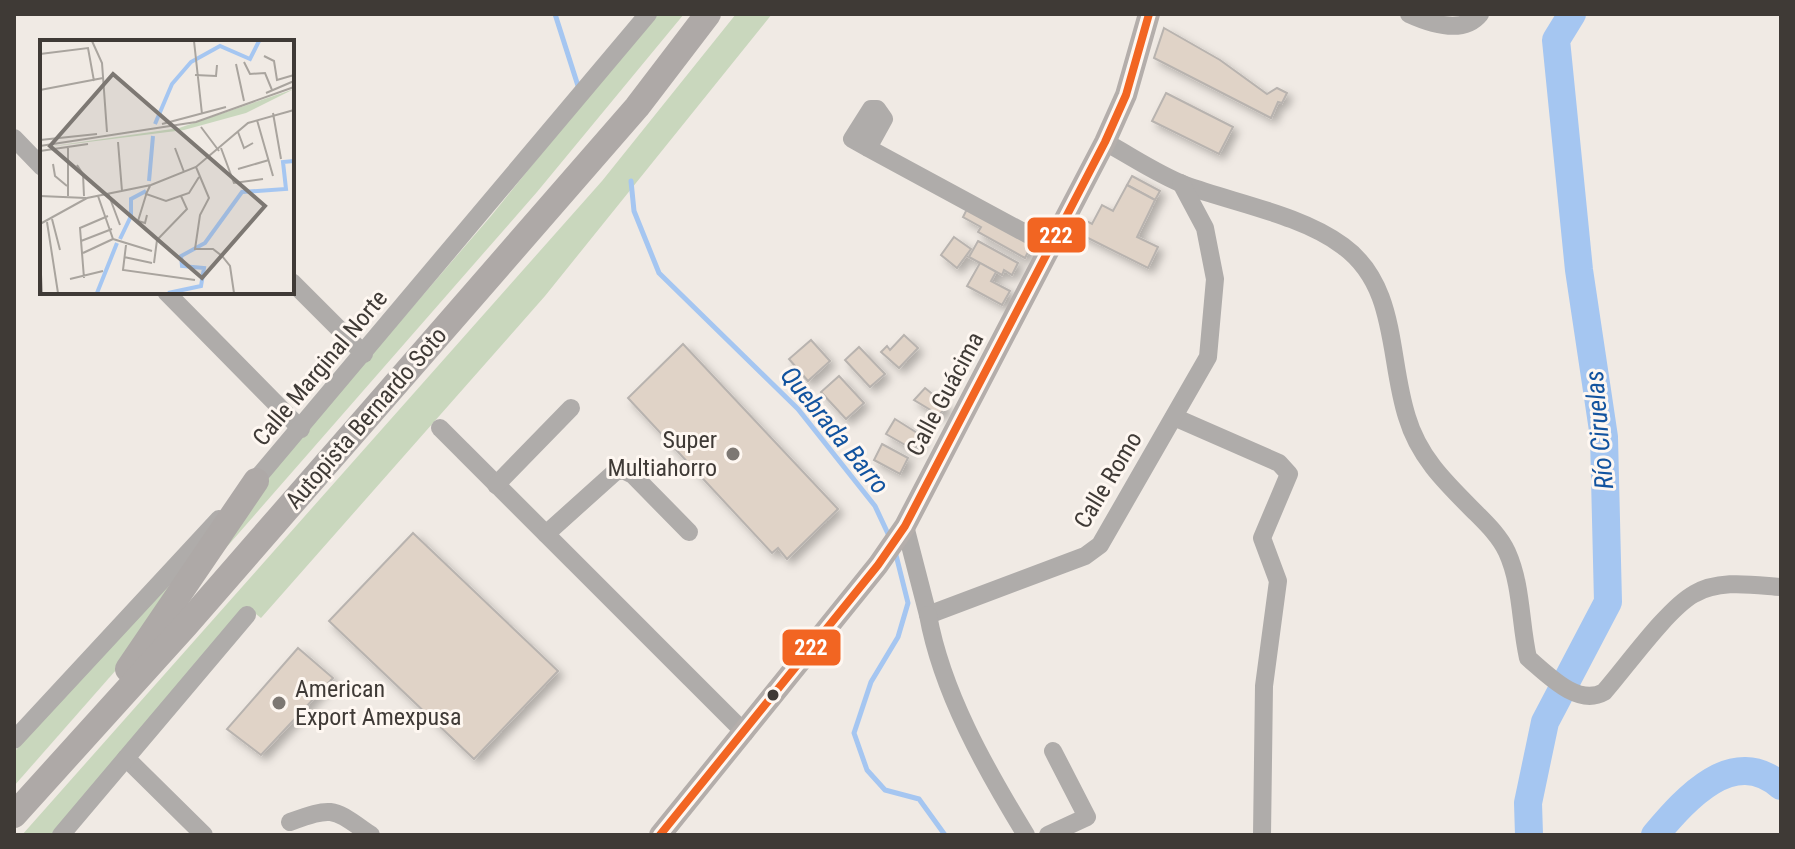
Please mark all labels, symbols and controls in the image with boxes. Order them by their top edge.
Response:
inset map [40,40,294,294]
line badge: 222 [1026,216,1087,254]
text: 222 [1039,223,1073,248]
street label: Calle Marginal Norte [247,285,393,451]
street label: Autopista Bernardo Soto [280,322,452,514]
street label: Calle Guácima [901,327,989,461]
water label: Quebrada Barro [775,360,895,500]
water label: Río Ciruelas [1579,369,1619,491]
place label: Super Multiahorro [608,426,717,482]
street label: Calle Romo [1068,427,1148,533]
marker: Super Multiahorro [724,445,742,463]
line badge: 222 [781,628,842,667]
text: 222 [794,635,828,660]
place label: American Export Amexpusa [295,675,461,731]
unlabelled marker [765,687,781,703]
marker: American Export Amexpusa [270,694,288,712]

